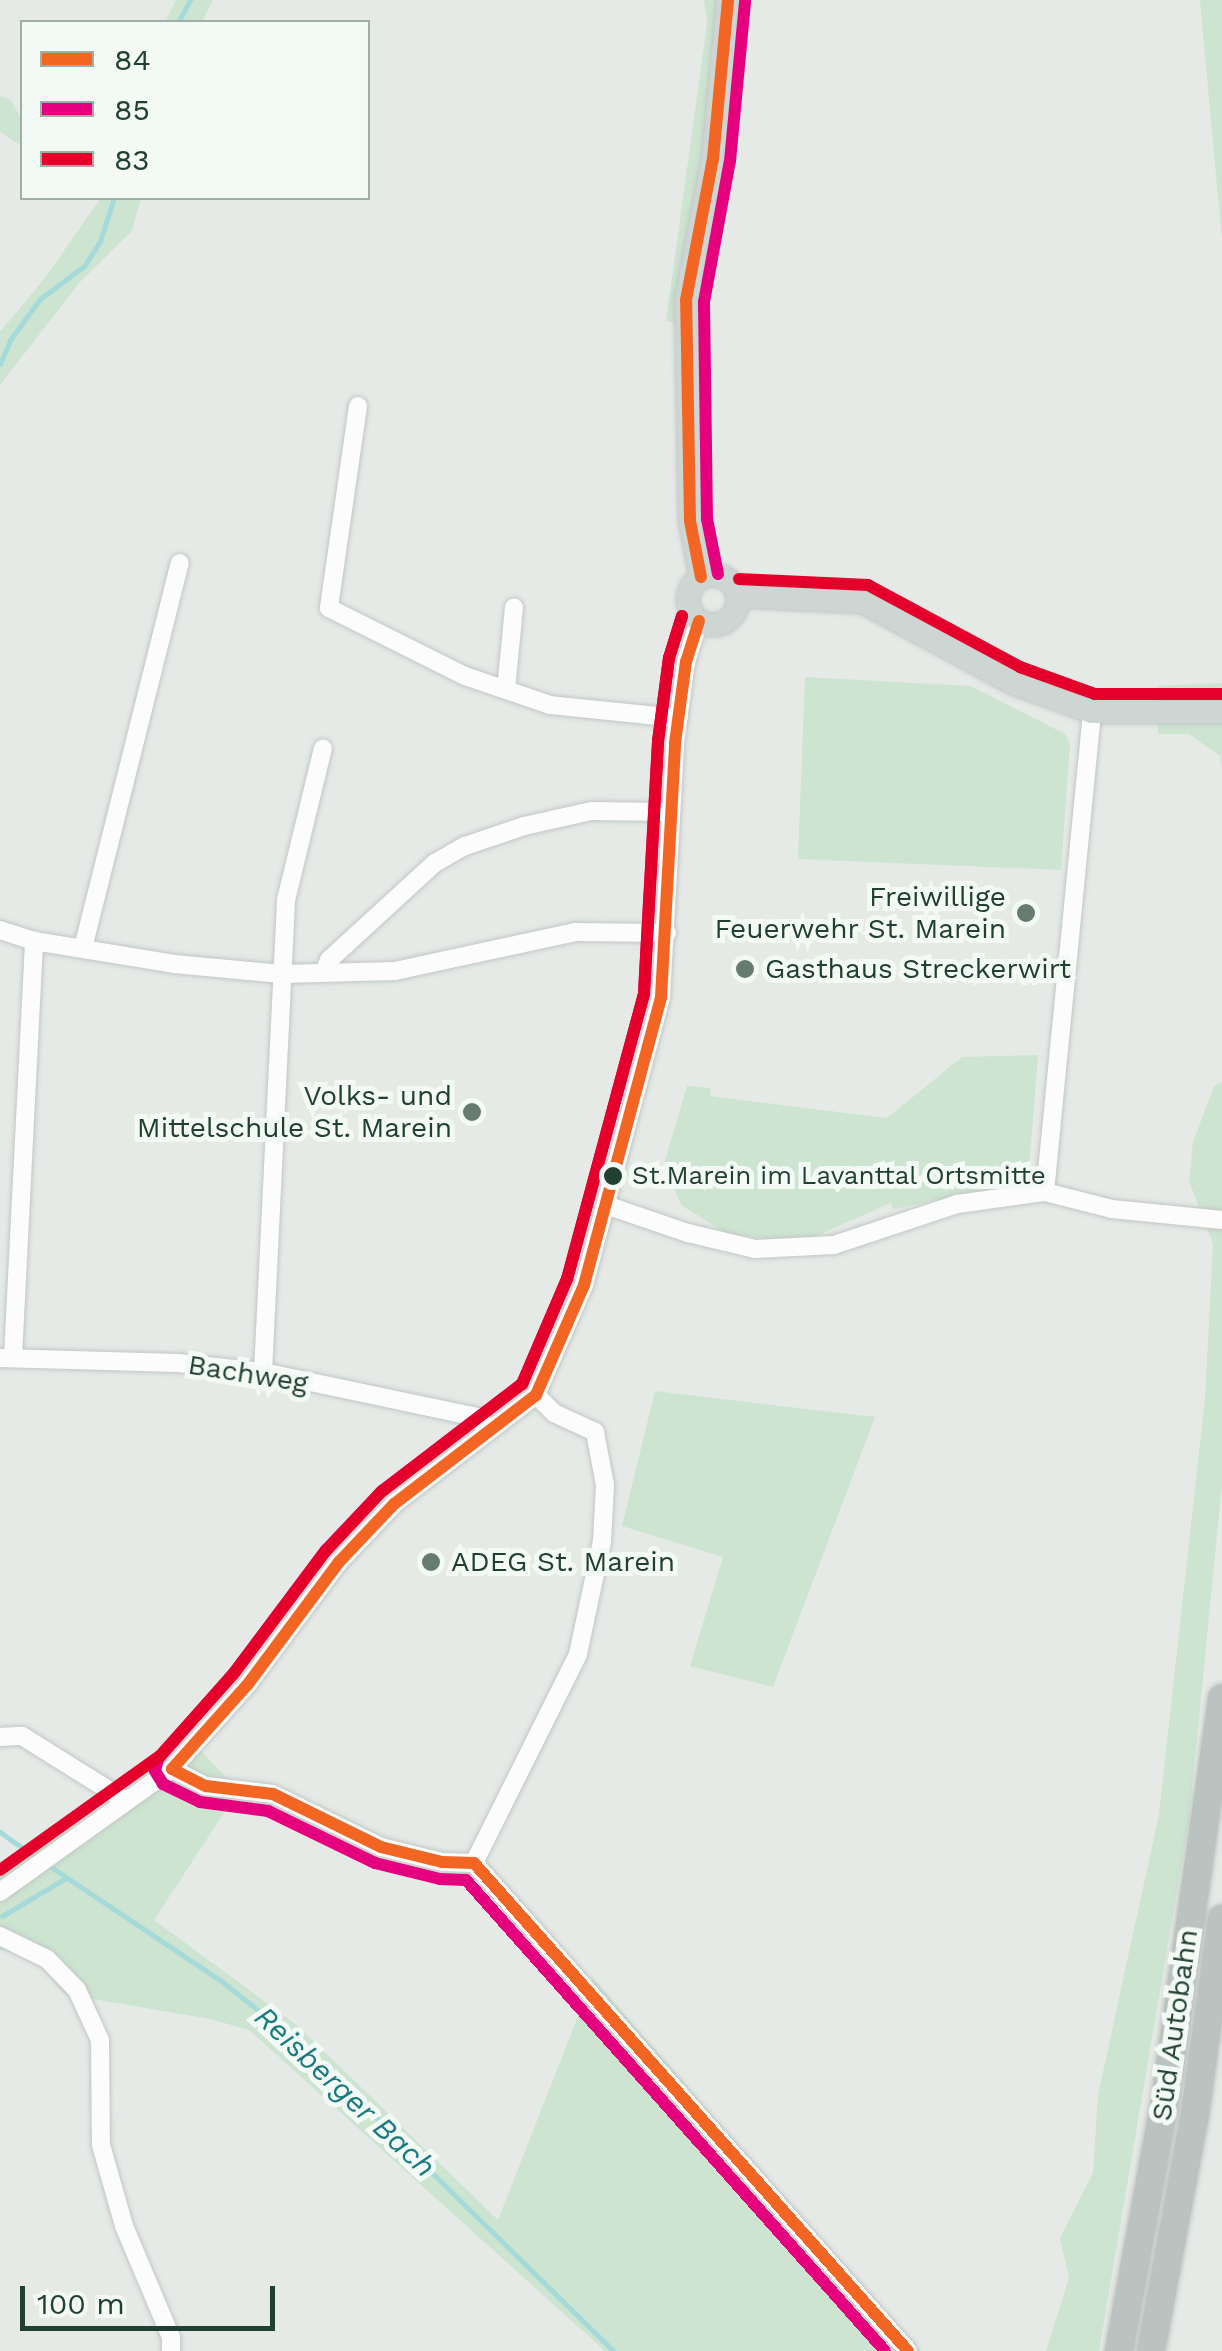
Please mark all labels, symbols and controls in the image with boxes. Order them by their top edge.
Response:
legend [20,20,370,200]
text: 84 [114,42,151,77]
text: 85 [114,92,150,127]
text: 83 [114,142,149,177]
place label: Freiwillige Feuerwehr St. Marein [714,880,1006,946]
marker: Freiwillige Feuerwehr St. Marein [1015,902,1037,924]
place label: Gasthaus Streckerwirt [765,952,1071,986]
marker: Gasthaus Streckerwirt [734,958,756,980]
place label: Volks- und Mittelschule St. Marein [137,1079,452,1145]
marker: Volks- und Mittelschule St. Marein [461,1101,483,1123]
place label: St.Marein im Lavanttal Ortsmitte [632,1160,1047,1192]
marker: St.Marein im Lavanttal Ortsmitte [603,1166,623,1186]
street label: Bachweg [186,1348,310,1400]
place label: ADEG St. Marein [451,1545,675,1579]
marker: ADEG St. Marein [420,1551,442,1573]
street label: Süd Autobahn [1145,1926,1205,2124]
water label: Reisberger Bach [247,1999,443,2185]
scale bar [25,2266,280,2328]
text: 100 m [37,2286,125,2321]

